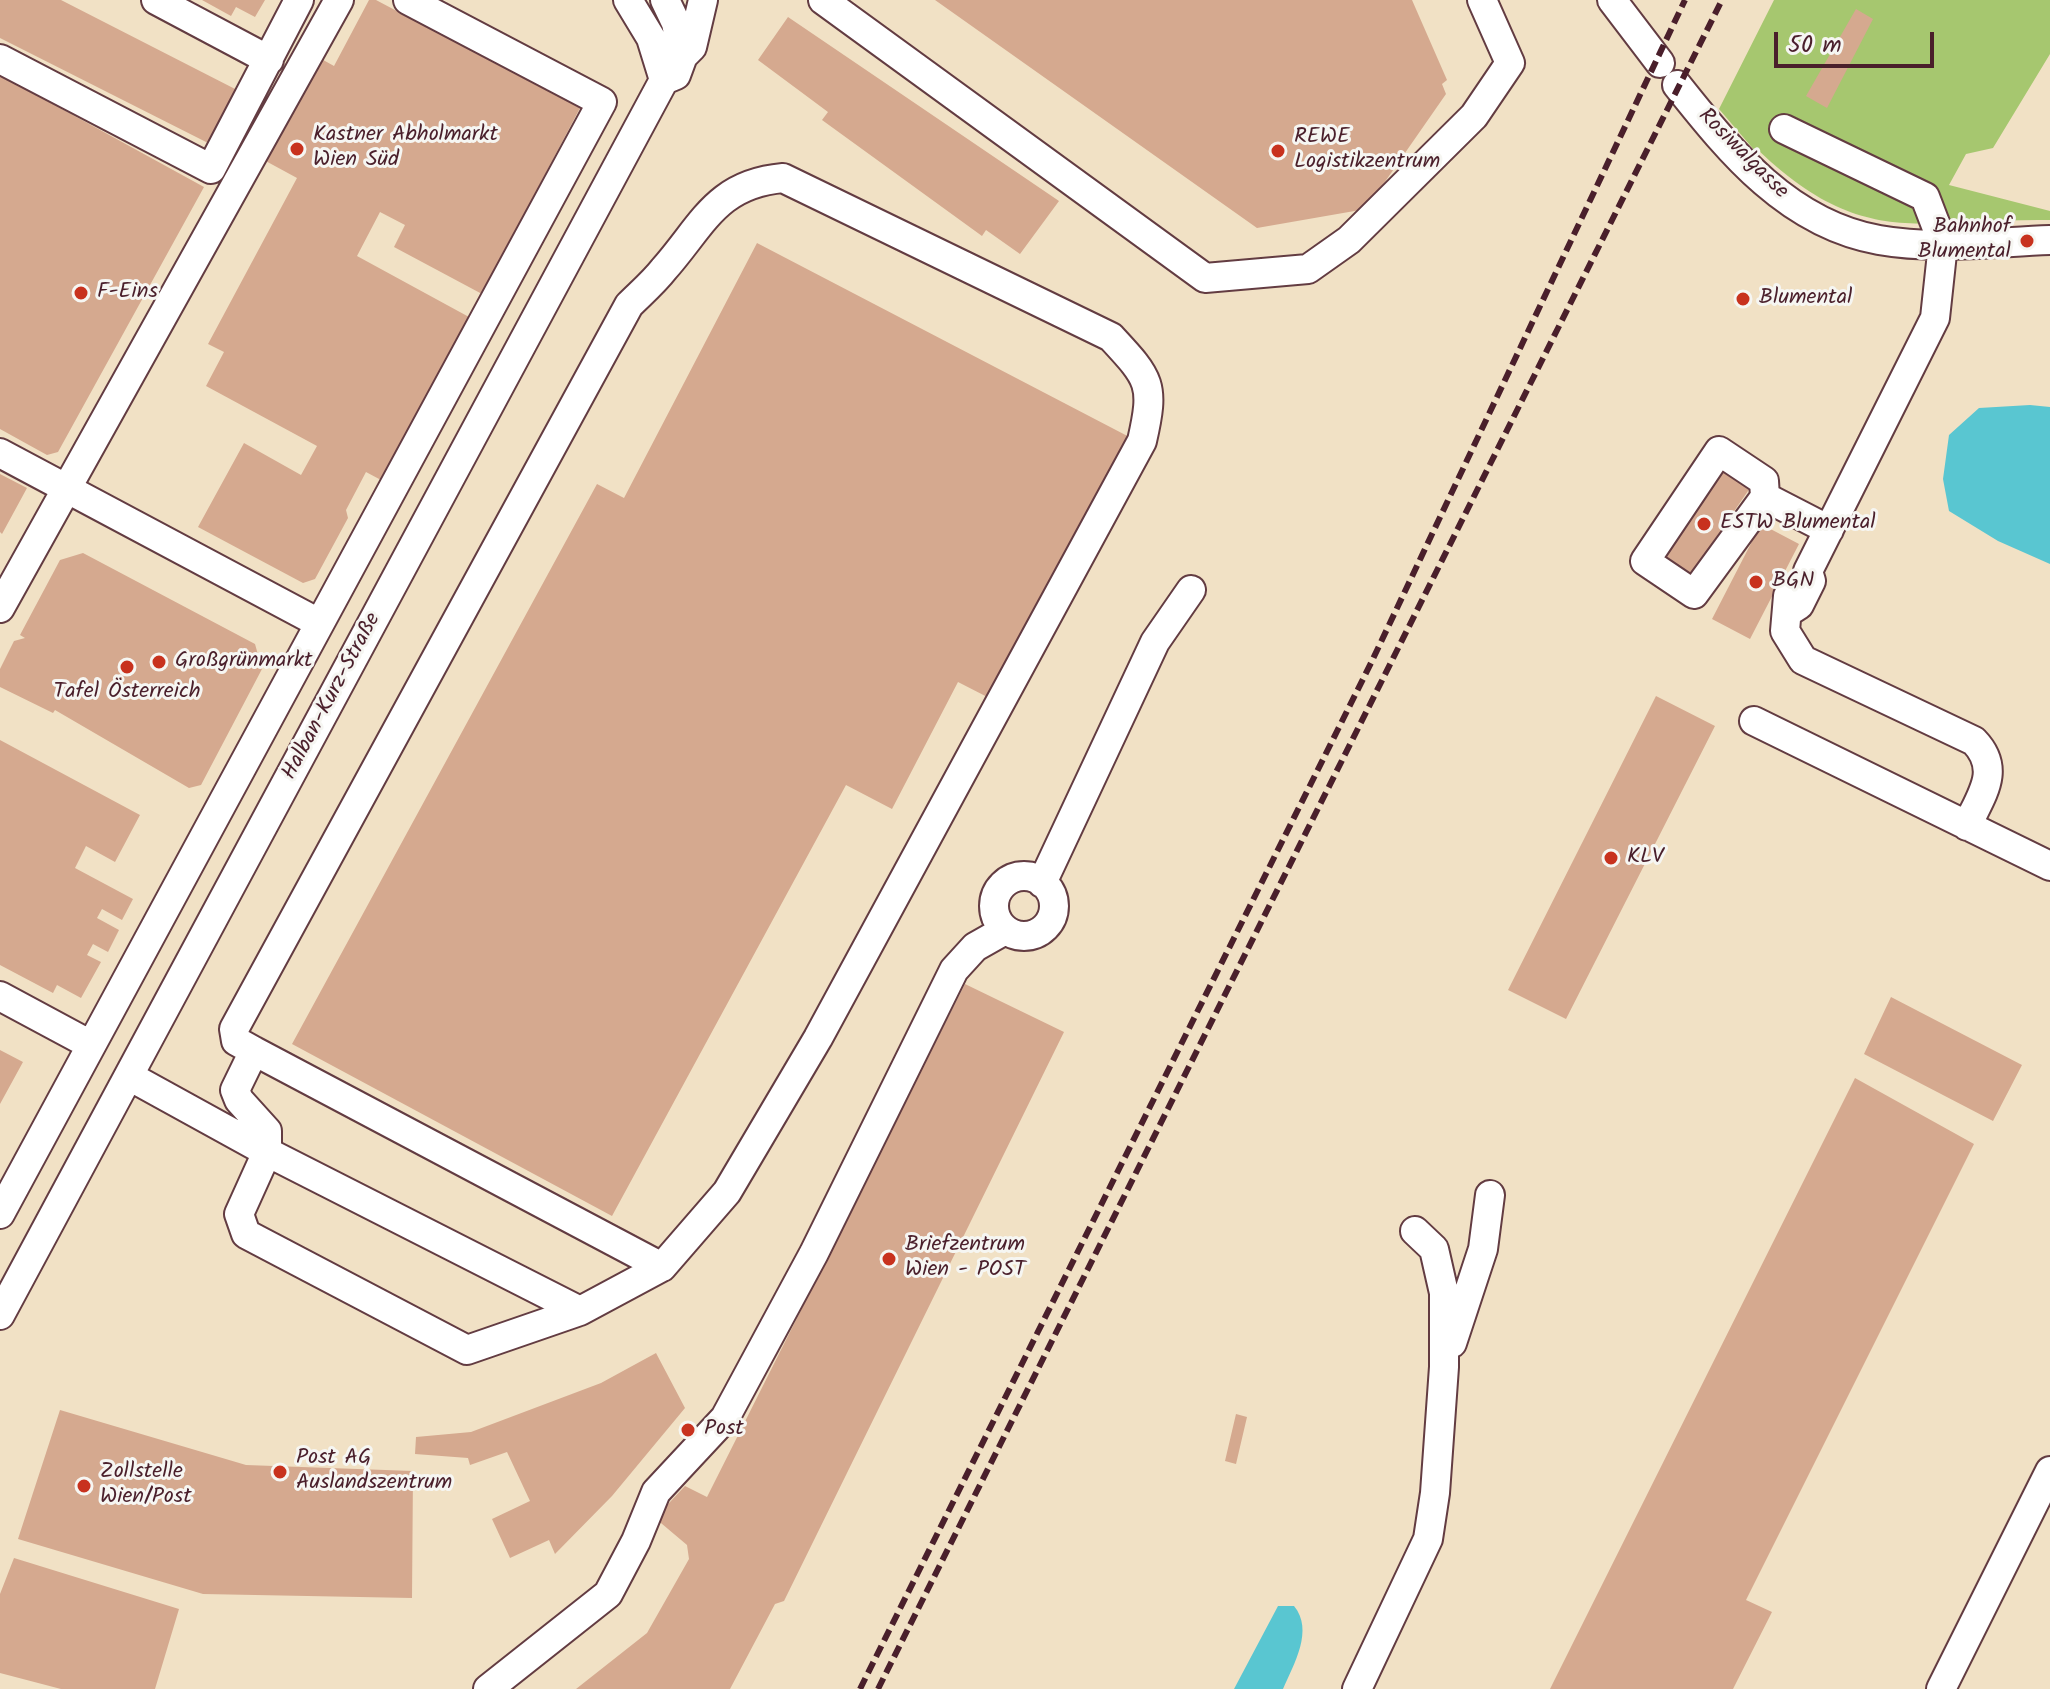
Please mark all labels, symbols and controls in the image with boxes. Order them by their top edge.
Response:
scale bar [1778,16,1938,66]
text: 50 m [1788,26,1842,65]
street label: Rosiwalgasse [1691,104,1793,206]
place label: Kastner Abholmarkt Wien Süd [313,123,498,174]
place label: REWE Logistikzentrum [1294,125,1440,176]
marker: Kastner Abholmarkt Wien Süd [288,140,306,158]
marker: REWE Logistikzentrum [1269,142,1287,160]
place label: Bahnhof Blumental [1918,215,2011,266]
marker: Bahnhof Blumental [2018,232,2036,250]
place label: F-Eins [97,280,158,306]
marker: F-Eins [72,284,90,302]
place label: Blumental [1759,286,1852,312]
marker: Blumental [1734,290,1752,308]
place label: ESTW Blumental [1720,511,1876,537]
marker: ESTW Blumental [1695,515,1713,533]
place label: BGN [1772,569,1814,595]
marker: BGN [1747,573,1765,591]
street label: Halban-Kurz-Straße [278,609,388,785]
place label: Großgrünmarkt [175,649,312,675]
marker: Großgrünmarkt [150,653,168,671]
marker: Tafel Österreich [118,658,136,676]
place label: Tafel Österreich [53,680,201,706]
place label: KLV [1627,845,1664,871]
marker: KLV [1602,849,1620,867]
place label: Briefzentrum Wien - POST [905,1233,1026,1284]
marker: Briefzentrum Wien - POST [880,1250,898,1268]
place label: Post [704,1417,744,1443]
marker: Post [679,1421,697,1439]
place label: Post AG Auslandszentrum [296,1446,452,1498]
place label: Zollstelle Wien/Post [100,1460,192,1512]
marker: Post AG Auslandszentrum [271,1463,289,1481]
marker: Zollstelle Wien/Post [75,1477,93,1495]

